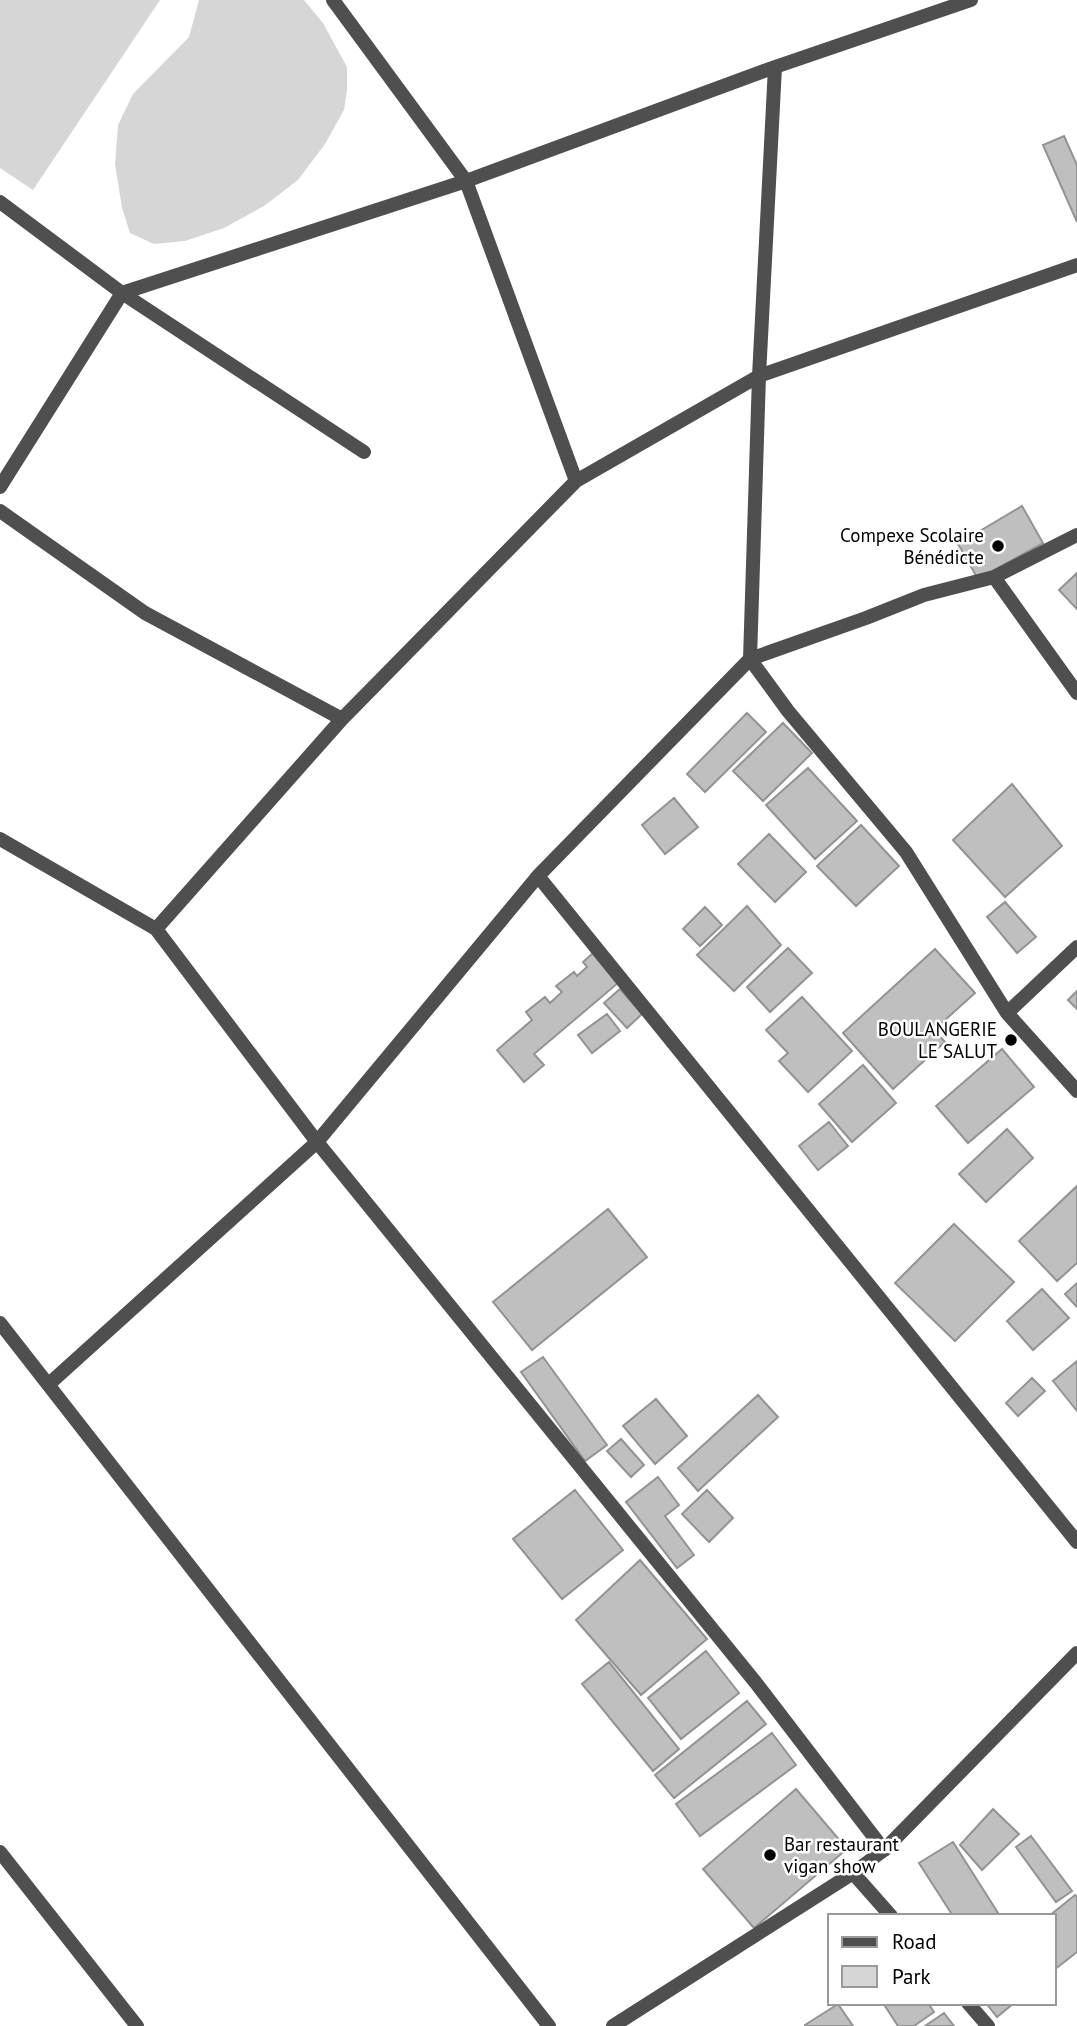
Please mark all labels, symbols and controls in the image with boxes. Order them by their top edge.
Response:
place label: Compexe Scolaire Bénédicte [840,523,984,569]
marker: Compexe Scolaire Bénédicte [990,538,1006,554]
place label: BOULANGERIE LE SALUT [878,1017,997,1063]
marker: BOULANGERIE LE SALUT [1003,1032,1019,1048]
place label: Bar restaurant vigan show [784,1832,900,1878]
marker: Bar restaurant vigan show [762,1847,778,1863]
legend [828,1914,1056,2005]
text: Road [892,1928,936,1955]
text: Park [892,1963,931,1990]

